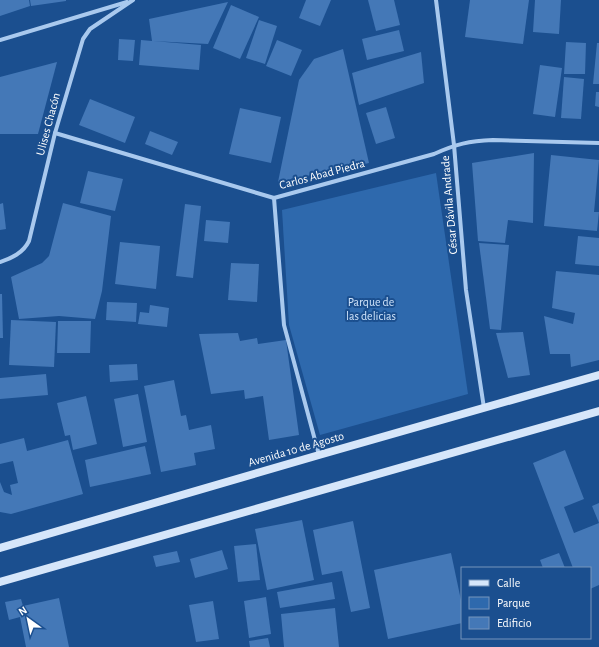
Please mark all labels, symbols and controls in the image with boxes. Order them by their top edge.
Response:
street label: Ulises Chacón [34,91,62,157]
street label: César Dávila Andrade [439,155,459,255]
street label: Carlos Abad Piedra [278,157,366,191]
park label: Parque de las delicias [346,296,396,322]
street label: Avenida 10 de Agosto [247,430,345,468]
legend [461,567,591,639]
text: Calle [497,577,520,589]
text: Parque [497,597,530,609]
north arrow [8,599,48,639]
text: N [17,604,29,618]
text: Edificio [497,617,532,629]

